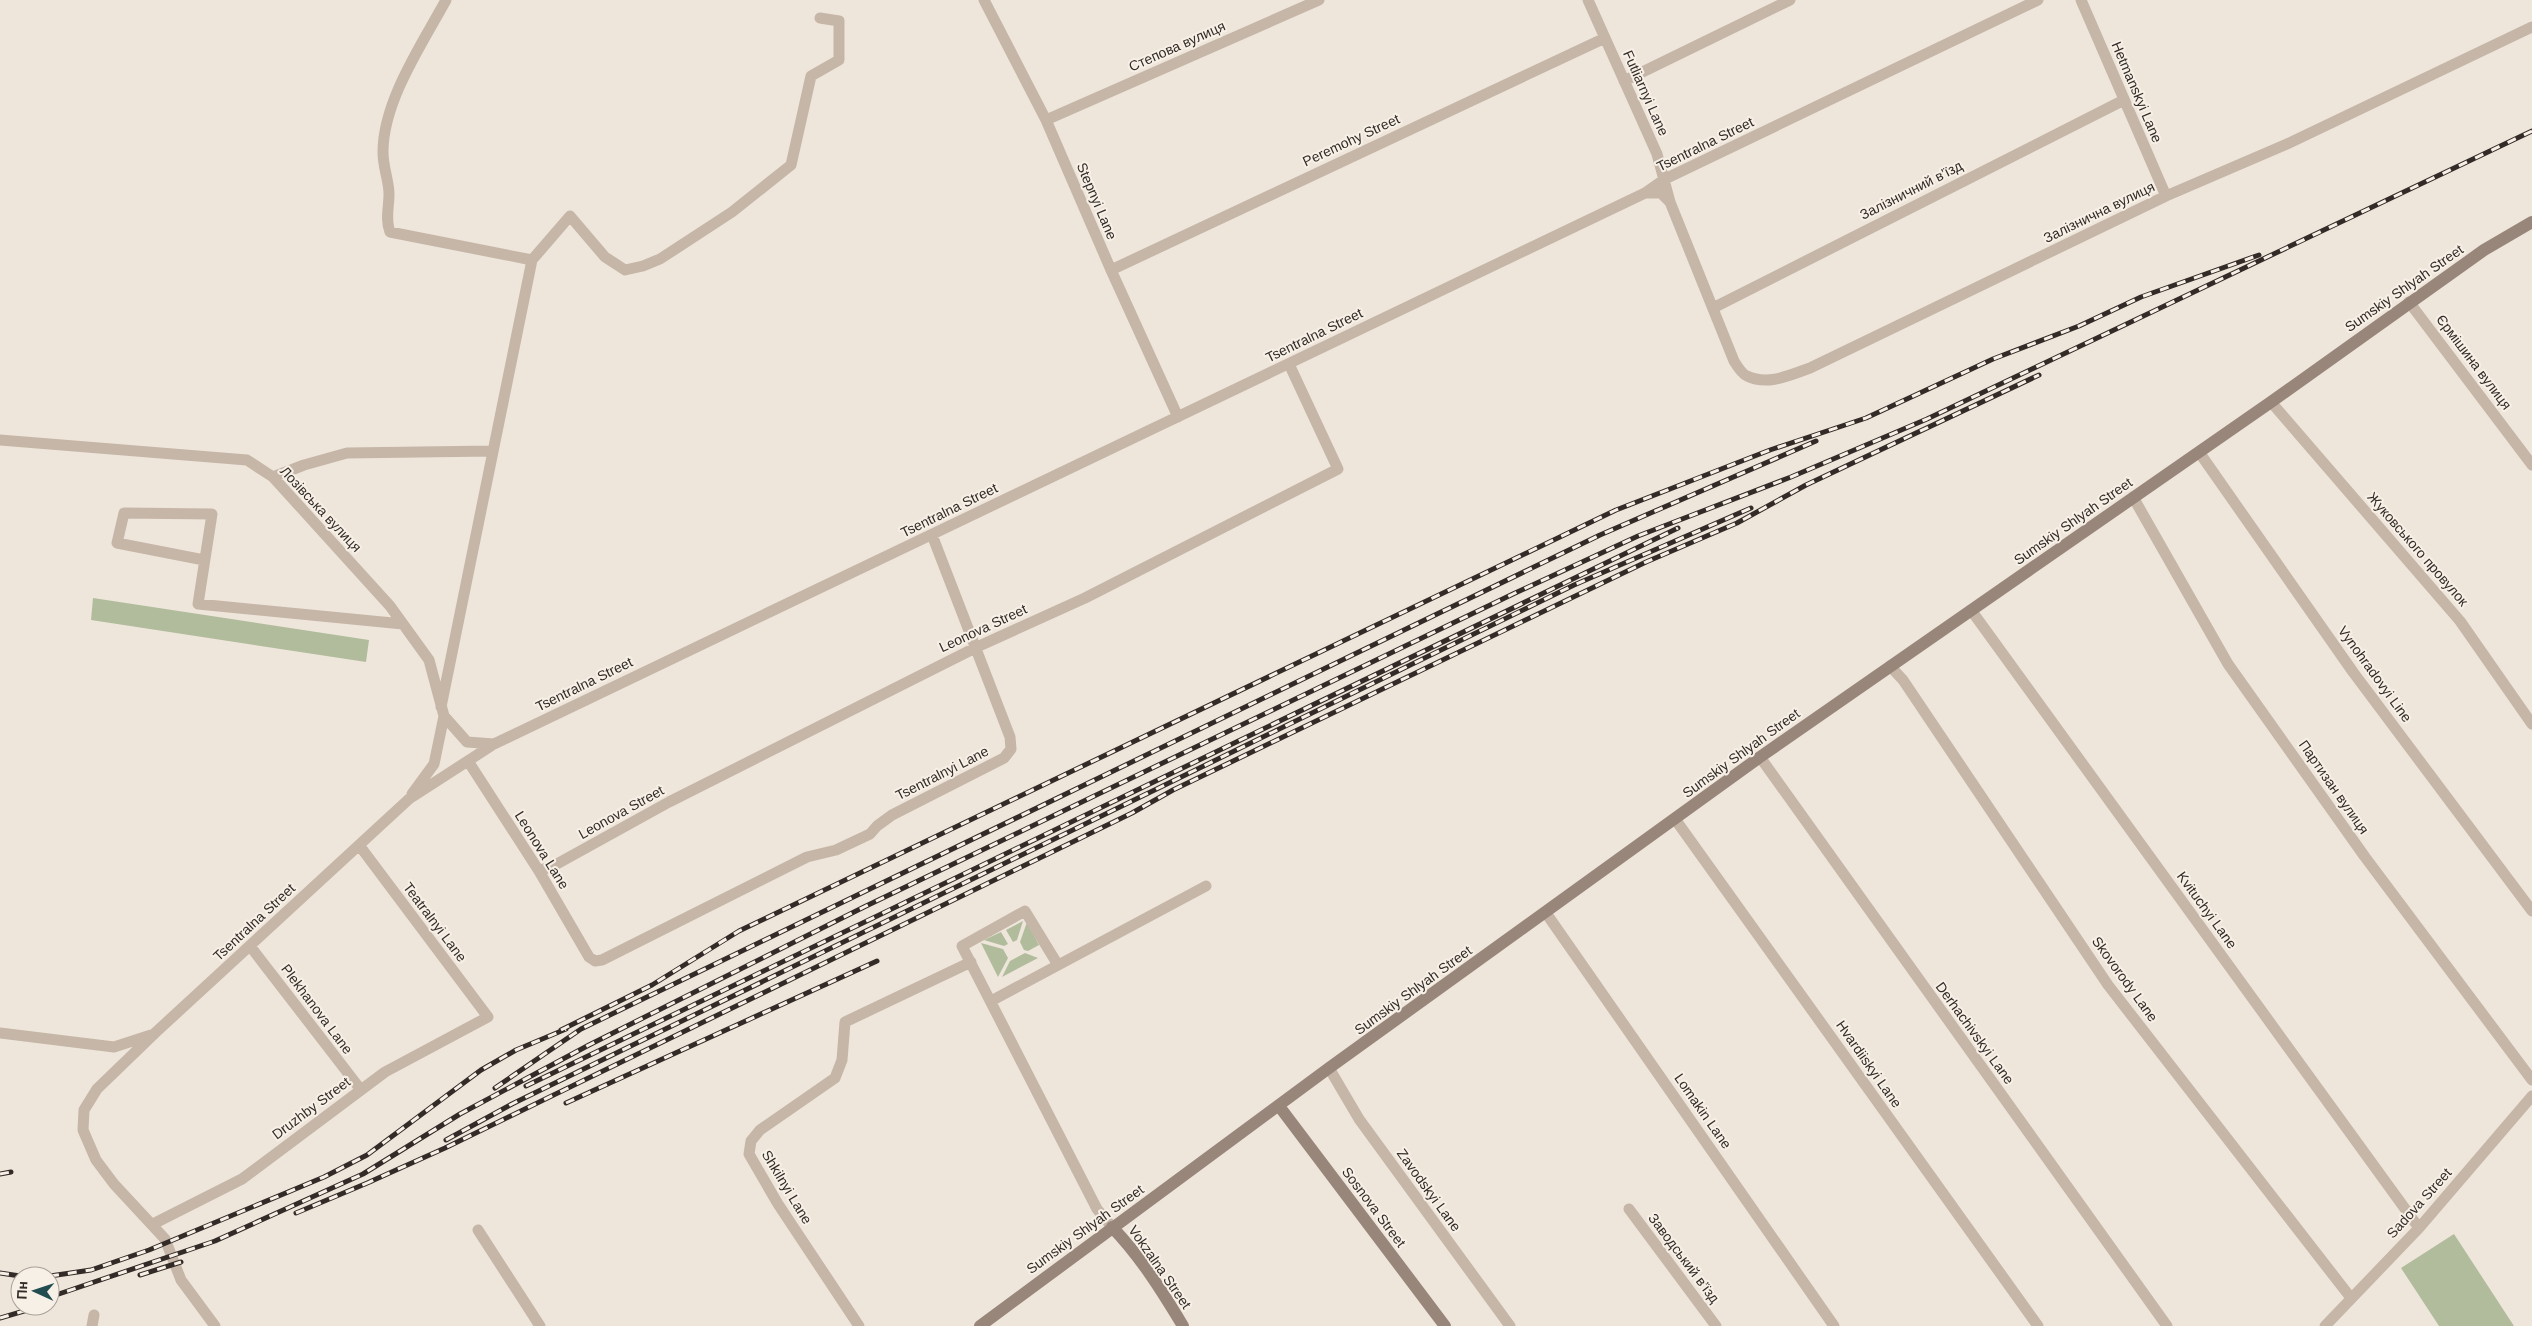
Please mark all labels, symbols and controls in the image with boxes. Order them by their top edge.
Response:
street label: Степова вулиця [1126,18,1228,74]
street label: Hetmanskyi Lane [2109,39,2166,145]
street label: Futliarnyi Lane [1620,48,1672,138]
street label: Peremohy Street [1300,111,1402,169]
street label: Tsentralna Street [1654,114,1756,174]
street label: Залізничний в’їзд [1857,157,1965,223]
street label: Stepnyi Lane [1074,160,1120,242]
street label: Залізнична вулиця [2041,178,2157,246]
street label: Sumskiy Shlyah Street [2342,241,2466,335]
street label: Tsentralna Street [1263,305,1365,365]
street label: Єрмішина вулиця [2433,311,2515,413]
street label: Лозівська вулиця [277,463,365,555]
street label: Sumskiy Shlyah Street [2011,474,2135,568]
street label: Tsentralna Street [898,480,1000,540]
street label: Жуковського провулок [2364,489,2472,610]
street label: Leonova Street [937,601,1030,655]
street label: Vynohradovyi Line [2335,623,2415,725]
street label: Tsentralna Street [533,654,635,714]
street label: Sumskiy Shlyah Street [1679,705,1803,801]
street label: Партизан вулиця [2296,737,2372,837]
street label: Tsentralnyi Lane [893,743,991,803]
street label: Leonova Street [576,782,666,842]
street label: Leonova Lane [512,808,572,892]
street label: Kvituchyi Lane [2174,868,2240,952]
street label: Teatralnyi Lane [400,879,470,965]
street label: Tsentralna Street [210,880,298,964]
street label: Skovorody Lane [2089,933,2161,1025]
street label: Sumskiy Shlyah Street [1351,942,1475,1038]
street label: Plekhanova Lane [278,961,356,1057]
street label: Derhachivskyi Lane [1933,979,2018,1087]
street label: Hvardiiskyi Lane [1833,1017,1905,1111]
street label: Lomakin Lane [1671,1070,1735,1152]
street label: Druzhby Street [269,1073,353,1142]
street label: Zavodskyi Lane [1394,1146,1464,1235]
street label: Shkilnyi Lane [759,1147,815,1227]
street label: Sosnova Street [1339,1164,1409,1250]
street label: Sadova Street [2383,1165,2455,1241]
street label: Sumskiy Shlyah Street [1023,1181,1147,1277]
street label: Заводський в’їзд [1645,1210,1723,1306]
street label: Vokzalna Street [1125,1222,1195,1312]
north arrow [10,1266,60,1316]
text: Пн [14,1281,30,1300]

